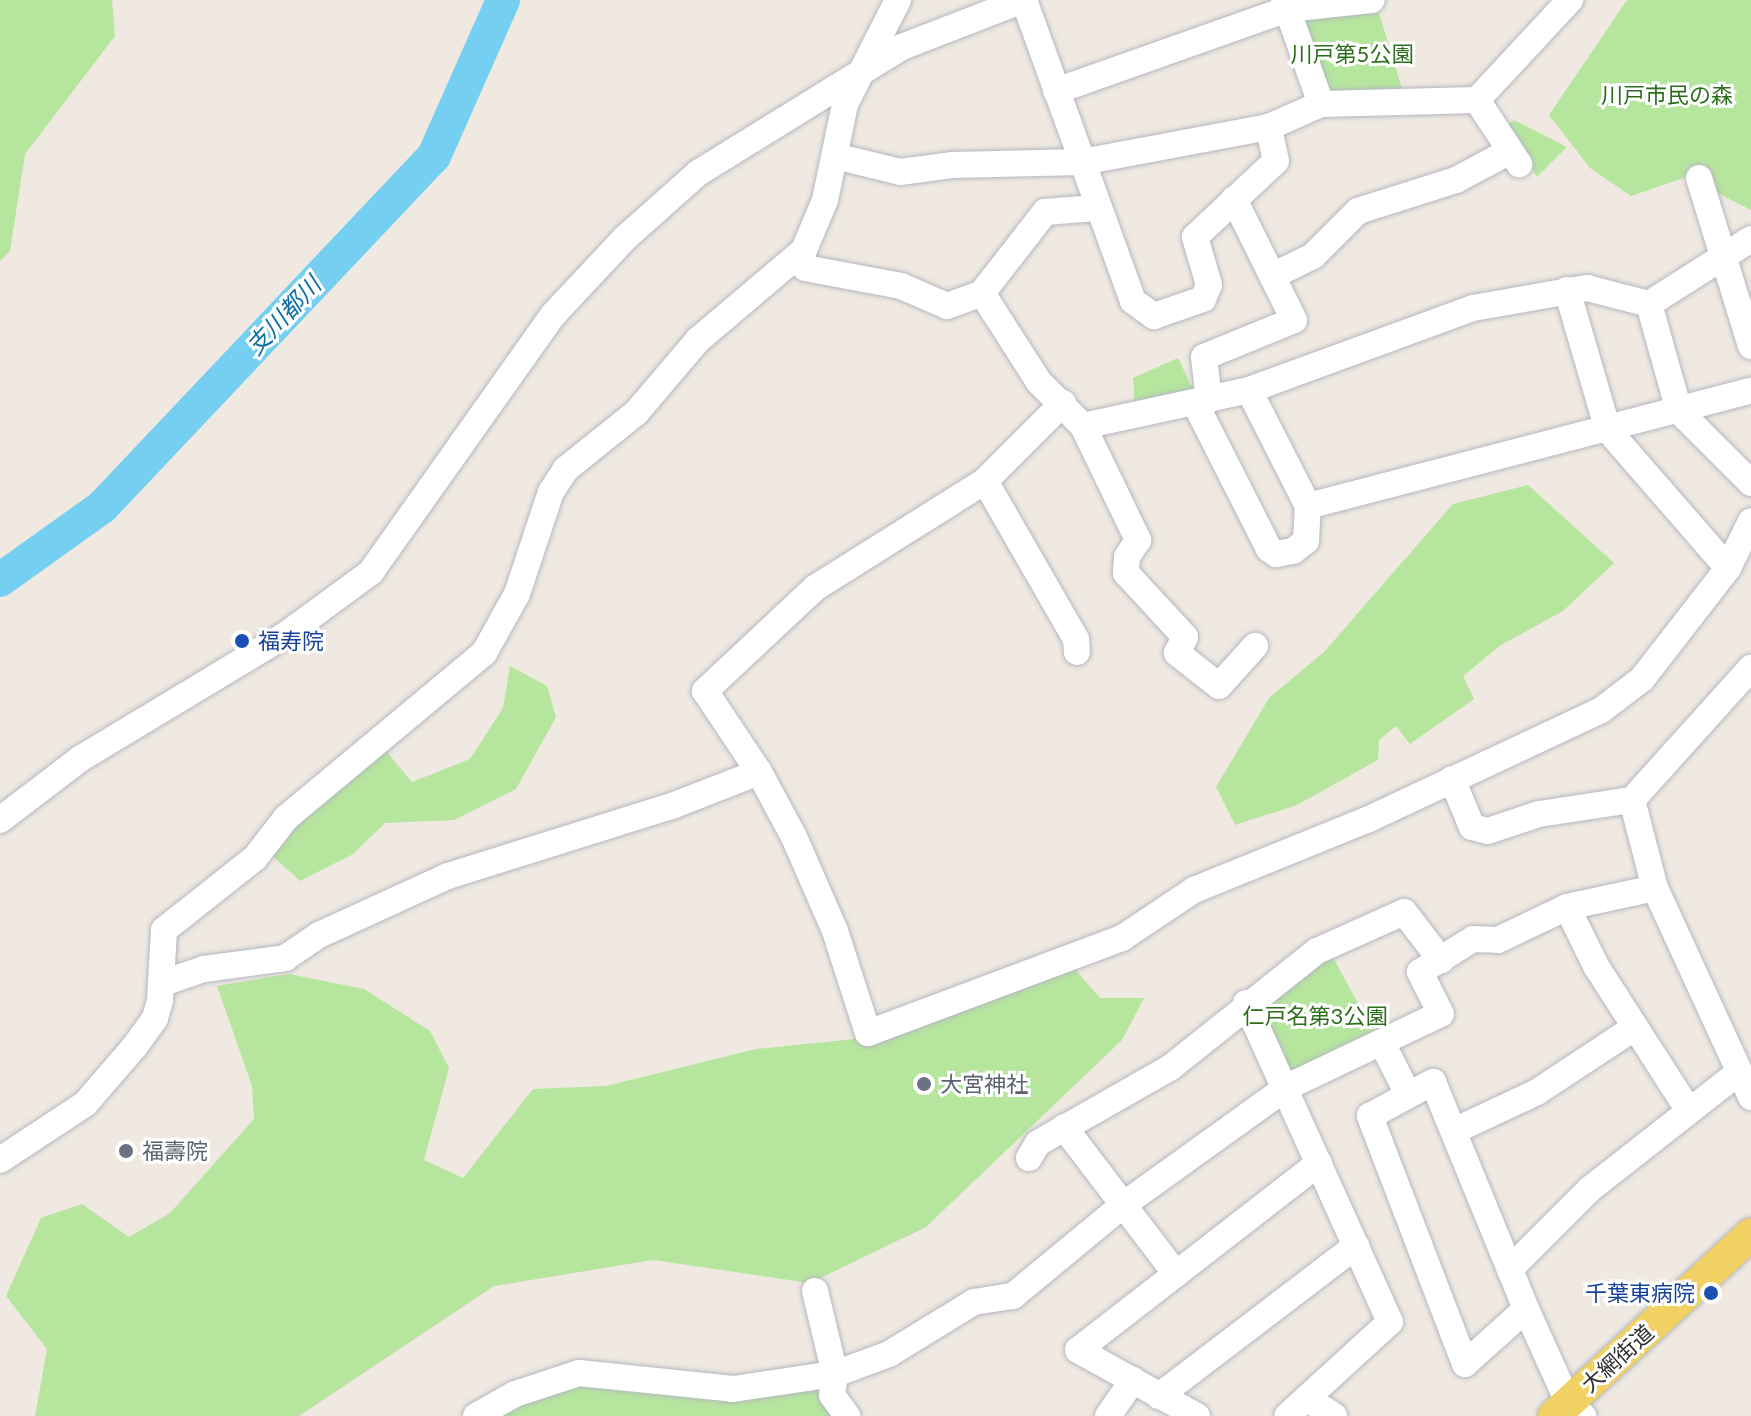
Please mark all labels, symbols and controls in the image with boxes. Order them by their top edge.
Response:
park label: 川戸第5公園 [1291,41,1413,67]
park label: 川戸市民の森 [1601,82,1733,108]
water label: 支川都川 [240,270,326,360]
place label: 福寿院 [258,628,324,654]
marker: 福寿院 [233,632,251,650]
park label: 仁戸名第3公園 [1243,1003,1387,1029]
place label: 大宮神社 [940,1071,1028,1097]
marker: 大宮神社 [915,1075,933,1093]
place label: 福壽院 [142,1138,208,1164]
marker: 福壽院 [117,1142,135,1160]
place label: 千葉東病院 [1585,1280,1695,1306]
marker: 千葉東病院 [1702,1284,1720,1302]
street label: 大網街道 [1575,1319,1659,1397]

